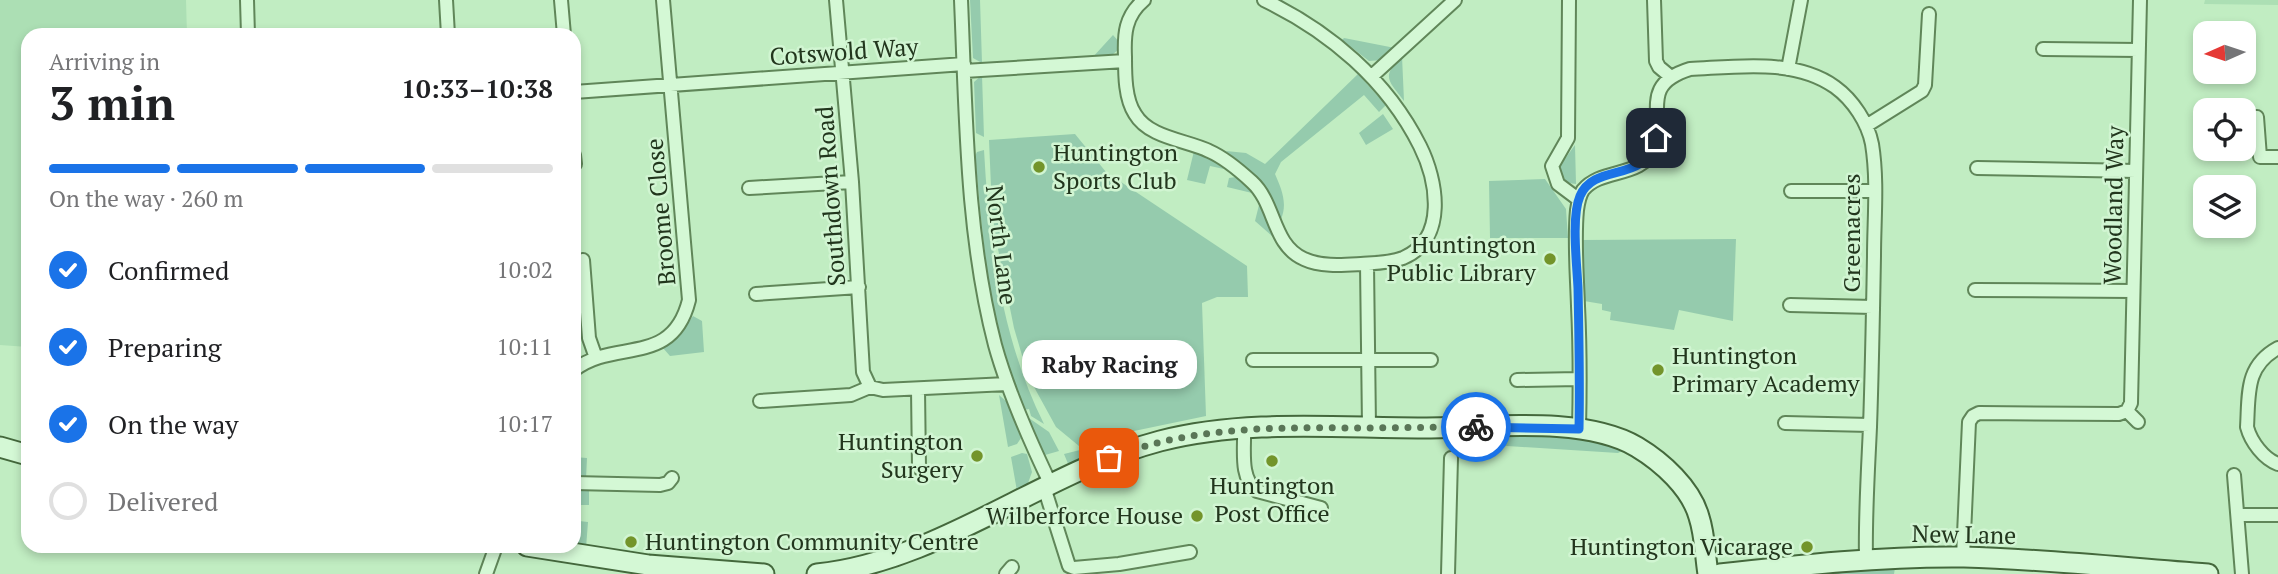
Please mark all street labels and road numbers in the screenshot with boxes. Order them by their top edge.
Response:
street label: Cotswold Way [768,30,920,72]
street label: Southdown Road [808,105,852,287]
street label: Woodland Way [2096,125,2130,285]
street label: Broome Close [638,137,682,287]
street label: Greenacres [1835,173,1867,293]
street label: North Lane [979,183,1025,307]
street label: New Lane [1911,517,2017,551]

